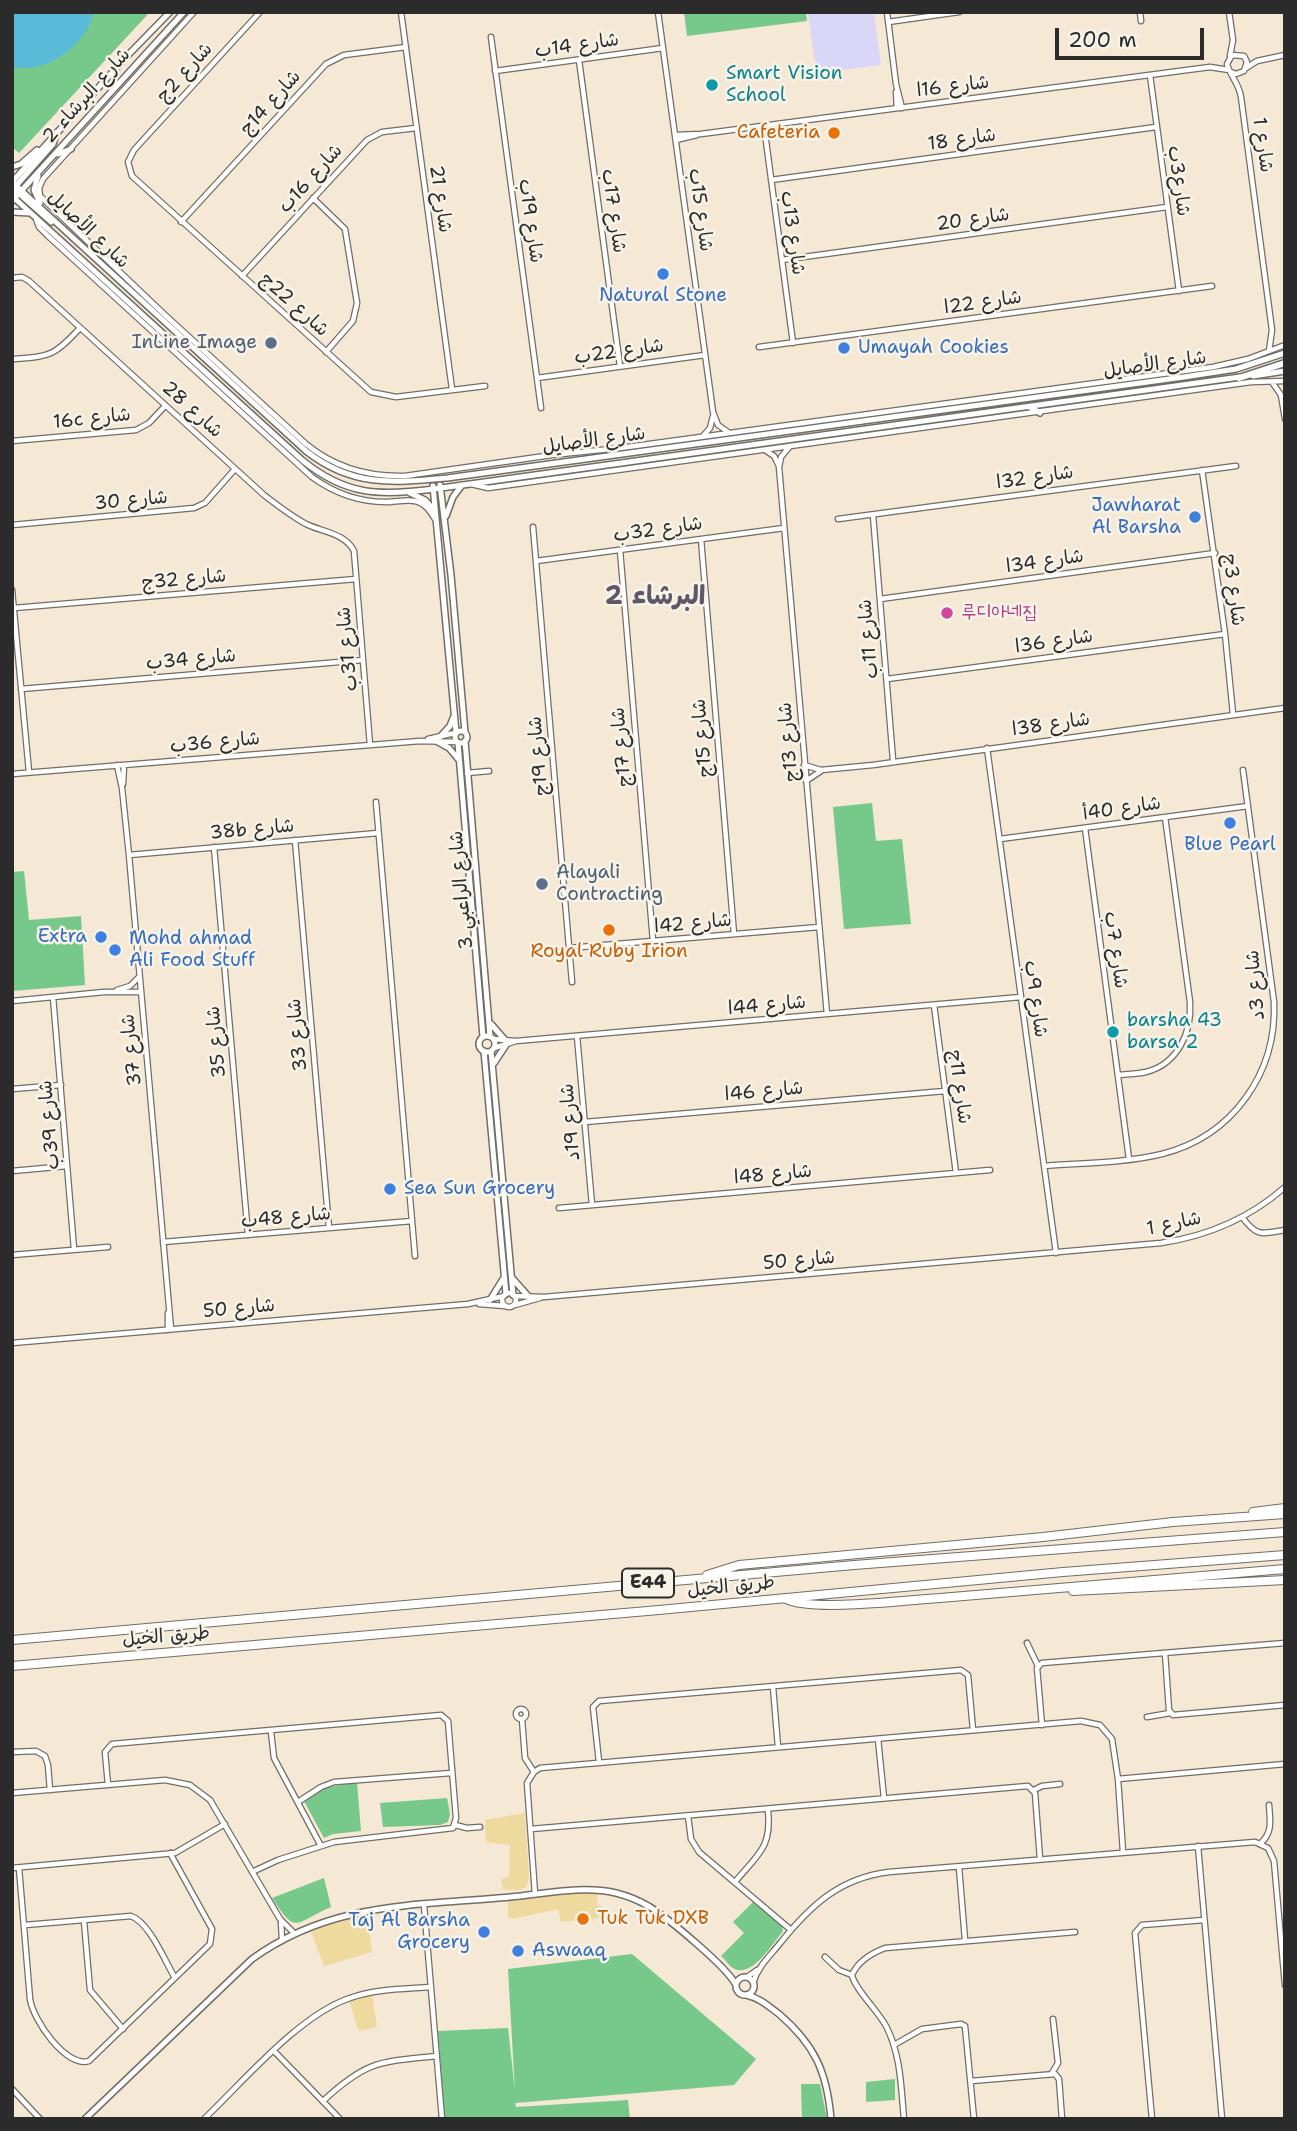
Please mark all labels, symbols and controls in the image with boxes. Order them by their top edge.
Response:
scale bar [1059,14,1208,58]
text: 200 m [1068,26,1137,54]
street label: شارع 14ب [533,29,621,63]
street label: شارع 2ج [152,38,218,108]
street label: شارع البرشاء 2 [38,44,136,148]
place label: Smart Vision School [726,63,842,107]
street label: شارع 14ج [236,66,306,140]
street label: شارع 16ا [915,71,991,103]
marker: Smart Vision School [704,77,720,93]
street label: شارع 1 [1247,116,1277,174]
place label: Cafeteria [737,122,820,144]
street label: شارع 18 [926,124,998,156]
marker: Cafeteria [826,125,842,141]
street label: شارع 16ب [274,140,348,218]
street label: شارع3ب [1162,144,1194,218]
street label: شارع 21 [424,164,456,234]
street label: شارع 15ب [683,167,717,253]
street label: شارع 17ب [596,168,630,254]
street label: شارع 19ب [513,177,547,265]
street label: شارع الأصايل [42,186,134,274]
street label: شارع 13ب [775,190,809,276]
street label: شارع 20 [935,204,1011,236]
marker: Natural Stone [655,266,671,282]
street label: شارع 22ج [255,268,333,342]
place label: Natural Stone [599,285,727,307]
street label: شارع 22ا [943,286,1023,320]
place label: InLine Image [131,332,257,354]
street label: شارع 22ب [573,334,665,370]
marker: InLine Image [263,335,279,351]
place label: Umayah Cookies [858,337,1009,359]
marker: Umayah Cookies [836,340,852,356]
street label: شارع الأصايل [1102,346,1208,384]
street label: شارع 28 [157,377,227,443]
street label: 16c شارع [52,404,132,434]
street label: شارع الأصايل [541,422,647,460]
street label: شارع 32ا [995,461,1075,495]
street label: شارع 30 [93,486,169,516]
place label: Jawharat Al Barsha [1091,495,1181,539]
marker: Jawharat Al Barsha [1187,509,1203,525]
street label: شارع 32ب [612,512,704,548]
street label: شارع 34ا [1005,545,1085,579]
street label: شارع 3ج [1217,553,1249,627]
street label: شارع 32ج [141,565,227,595]
district label: البرشاء 2 [605,581,705,613]
street label: شارع 11ب [854,598,884,680]
place label: 루디아네집 [961,602,1037,624]
marker: 루디아네집 [939,605,955,621]
street label: شارع 31ب [333,606,363,692]
street label: شارع 36ا [1014,625,1094,659]
street label: شارع 34ب [145,645,237,675]
street label: شارع 15ج [688,698,718,778]
street label: شارع 13ج [774,701,804,783]
street label: شارع 17ج [607,706,637,788]
street label: شارع 38ا [1011,708,1091,742]
street label: شارع 19ج [524,715,554,797]
street label: شارع 36ب [169,728,261,758]
street label: شارع 40أ [1081,792,1163,826]
street label: 38b شارع [209,815,295,845]
marker: Blue Pearl [1222,815,1238,831]
street label: شارع الراعبي 3 [445,830,479,950]
place label: Blue Pearl [1184,834,1276,856]
place label: Alayali Contracting [556,862,663,906]
marker: Alayali Contracting [534,876,550,892]
street label: شارع 42ا [653,909,733,939]
street label: شارع 7ب [1098,910,1132,990]
marker: Royal Ruby Irion [601,922,617,938]
place label: Extra [38,926,87,948]
place label: Mohd ahmad Ali Food Stuff [129,928,255,972]
marker: Extra [93,929,109,945]
place label: Royal Ruby Irion [530,941,688,963]
marker: Mohd ahmad Ali Food Stuff [107,942,123,958]
street label: شارع 3د [1242,949,1270,1021]
street label: شارع 9ب [1018,959,1052,1039]
street label: شارع 44ا [727,991,807,1021]
street label: شارع 33 [283,998,313,1072]
street label: شارع 35 [203,1005,231,1079]
place label: barsha 43 barsa 2 [1127,1010,1222,1054]
street label: شارع 37 [117,1013,147,1087]
marker: barsha 43 barsa 2 [1105,1024,1121,1040]
street label: شارع 11ج [943,1049,975,1125]
street label: شارع 46ا [724,1077,804,1107]
street label: شارع 39ب [35,1079,65,1171]
street label: شارع 19د [556,1083,586,1161]
street label: شارع 48ا [733,1160,813,1190]
place label: Sea Sun Grocery [404,1178,555,1200]
marker: Sea Sun Grocery [382,1181,398,1197]
street label: شارع 48ب [240,1203,332,1233]
street label: شارع 1 [1144,1207,1204,1241]
street label: شارع 50 [762,1246,836,1276]
street label: شارع 50 [202,1294,276,1324]
road number: E44 [622,1568,674,1598]
street label: طريق الخيل [686,1571,776,1603]
street label: طريق الخيل [121,1622,211,1652]
place label: Tuk Tuk DXB [597,1908,709,1930]
place label: Taj Al Barsha Grocery [348,1910,470,1954]
marker: Tuk Tuk DXB [575,1911,591,1927]
marker: Taj Al Barsha Grocery [476,1924,492,1940]
place label: Aswaaq [532,1940,606,1962]
marker: Aswaaq [510,1943,526,1959]

